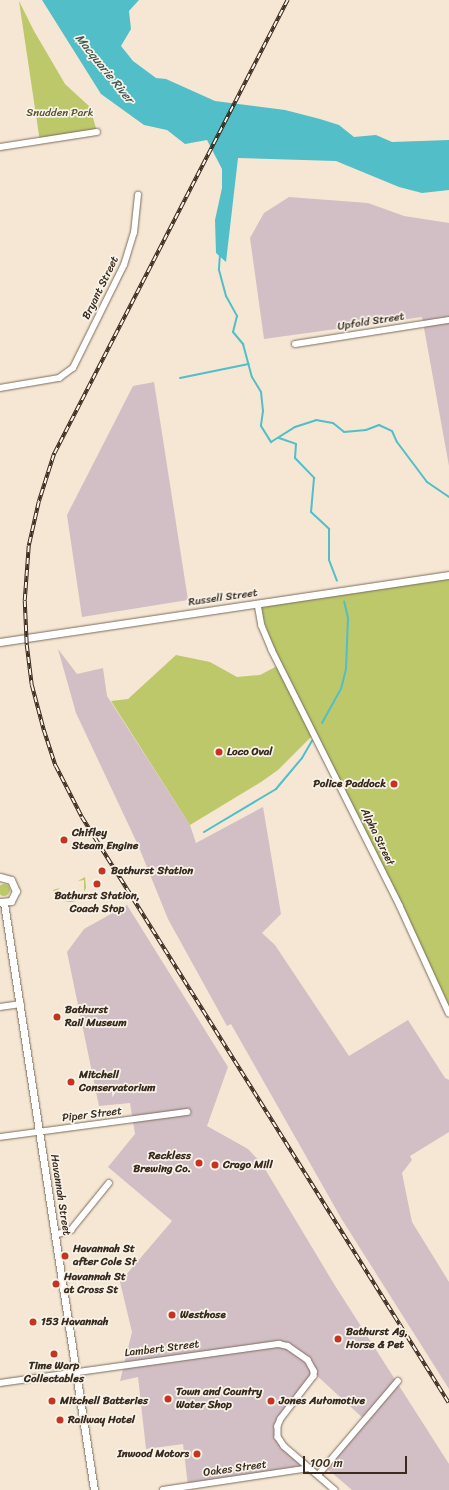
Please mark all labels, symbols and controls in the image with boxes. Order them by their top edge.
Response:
water label: Macquarie River [72,31,136,107]
park label: Snudden Park [26,106,94,120]
street label: Bryant Street [80,254,122,322]
street label: Upfold Street [337,310,405,334]
street label: Russell Street [188,587,258,609]
place label: Loco Oval [227,745,273,759]
marker: Loco Oval [214,747,224,757]
place label: Police Paddock [313,777,386,791]
marker: Police Paddock [389,779,399,789]
street label: Alpha Street [357,806,397,868]
place label: Chifley Steam Engine [72,827,138,853]
marker: Chifley Steam Engine [59,835,69,845]
place label: Bathurst Station [111,864,194,878]
marker: Bathurst Station [96,865,108,877]
marker: Bathurst Station, Coach Stop [92,879,102,889]
place label: Bathurst Station, Coach Stop [54,890,140,916]
place label: Bathurst Rail Museum [65,1004,126,1030]
marker: Bathurst Rail Museum [52,1012,62,1022]
place label: Mitchell Conservatorium [79,1069,156,1095]
marker: Mitchell Conservatorium [66,1077,76,1087]
street label: Piper Street [61,1105,123,1125]
place label: Reckless Brewing Co. [133,1150,191,1176]
street label: Havannah Street [47,1153,73,1237]
marker: Reckless Brewing Co. [194,1158,204,1168]
place label: Crago Mill [223,1158,272,1172]
marker: Crago Mill [210,1160,220,1170]
place label: Havannah St after Cole St [73,1243,137,1269]
marker: Havannah St after Cole St [60,1251,70,1261]
place label: Havannah St at Cross St [64,1271,126,1297]
marker: Havannah St at Cross St [51,1279,61,1289]
place label: Westhose [180,1308,226,1322]
marker: Westhose [167,1310,177,1320]
place label: 153 Havannah [41,1315,108,1329]
marker: 153 Havannah [28,1317,38,1327]
place label: Bathurst Ag, Horse & Pet [346,1326,408,1352]
marker: Bathurst Ag, Horse & Pet [333,1334,343,1344]
street label: Lambert Street [124,1338,200,1360]
marker: Time Warp Collectables [49,1349,59,1359]
place label: Time Warp Collectables [24,1360,84,1386]
place label: Town and Country Water Shop [176,1386,263,1412]
place label: Mitchell Batteries [60,1394,148,1408]
marker: Town and Country Water Shop [163,1394,173,1404]
place label: Jones Automotive [279,1394,365,1408]
marker: Mitchell Batteries [47,1396,57,1406]
marker: Jones Automotive [266,1396,276,1406]
place label: Railway Hotel [68,1413,135,1427]
marker: Railway Hotel [55,1415,65,1425]
place label: Inwood Motors [117,1447,189,1461]
scale bar [305,1448,409,1474]
marker: Inwood Motors [192,1449,202,1459]
text: 100 m [310,1452,343,1474]
street label: Oakes Street [202,1458,268,1480]

